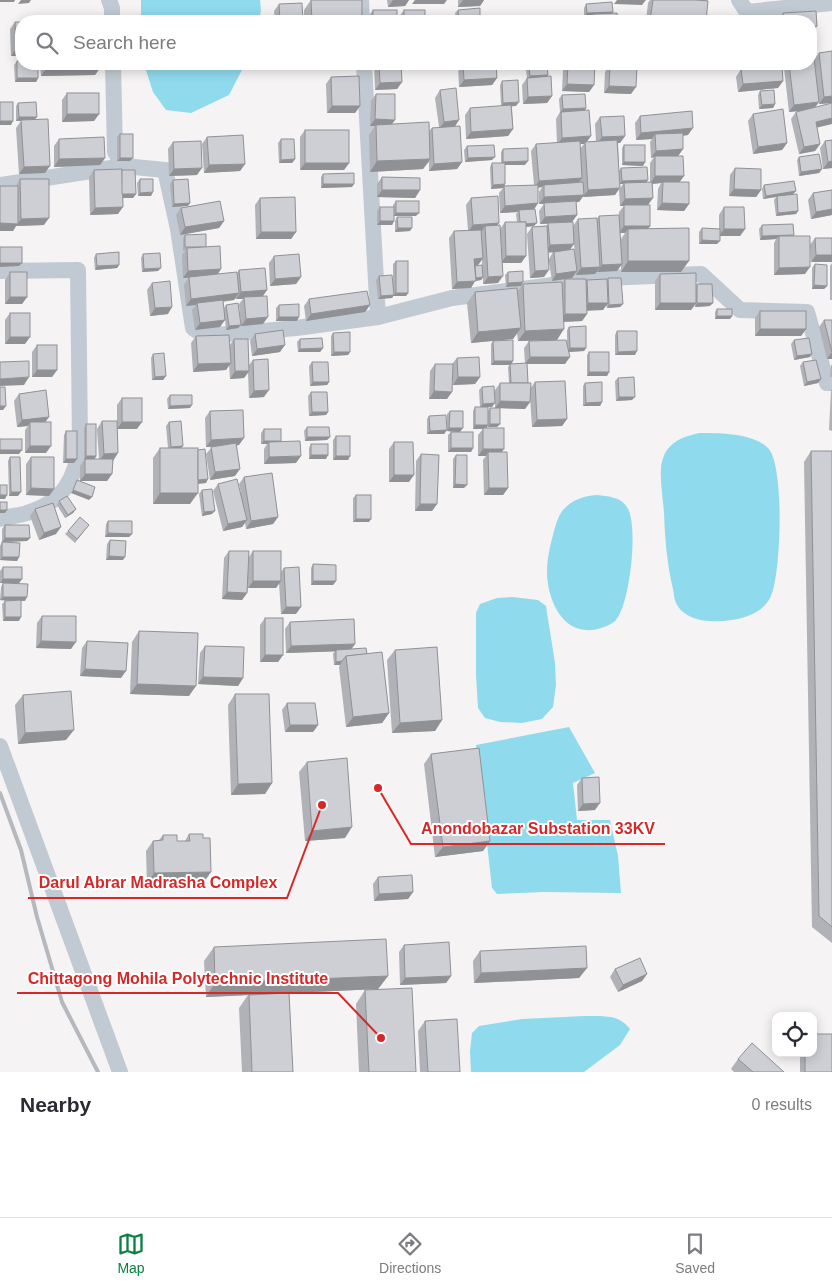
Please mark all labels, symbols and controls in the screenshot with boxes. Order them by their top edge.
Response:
search box [15,15,817,70]
icon: search [33,29,61,57]
text: Search here [73,32,177,53]
callout: Anondobazar Substation 33KV [411,813,665,844]
text: Anondobazar Substation 33KV [421,820,655,837]
callout: Darul Abrar Madrasha Complex [28,867,287,898]
text: Darul Abrar Madrasha Complex [39,874,277,891]
callout: Chittagong Mohila Polytechnic Institute [17,962,338,993]
text: Chittagong Mohila Polytechnic Institute [28,970,328,987]
map controls [772,1012,817,1057]
button: locate [772,1012,817,1057]
text: Nearby [20,1093,91,1116]
text: 0 results [752,1096,812,1113]
tab: Map [117,1230,145,1276]
tab: Directions [379,1230,441,1276]
tab: Saved [675,1230,715,1276]

